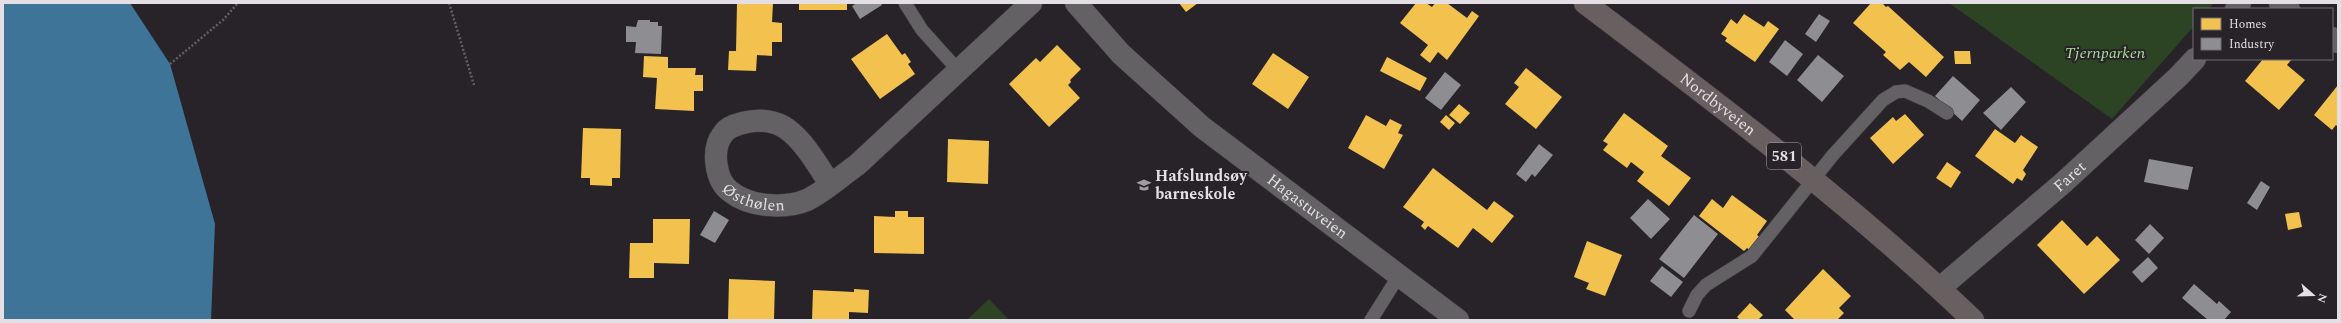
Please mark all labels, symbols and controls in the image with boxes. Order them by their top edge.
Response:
legend [2193,8,2333,60]
text: Homes [2229,15,2267,34]
text: Industry [2229,35,2275,54]
park label: Tjernparken [2065,41,2146,65]
street label: Nordbyveien [1674,67,1761,142]
road number: 581 [1767,143,1801,169]
street label: Faret [2048,155,2092,198]
place label: Hafslundsøy barneskole [1155,164,1248,206]
street label: Hagastuveien [1262,168,1353,245]
street label: Østhølen [716,177,785,217]
school or university icon: Hafslundsøy barneskole [1136,177,1152,193]
north arrow [2293,275,2333,315]
text: N [2312,291,2331,305]

